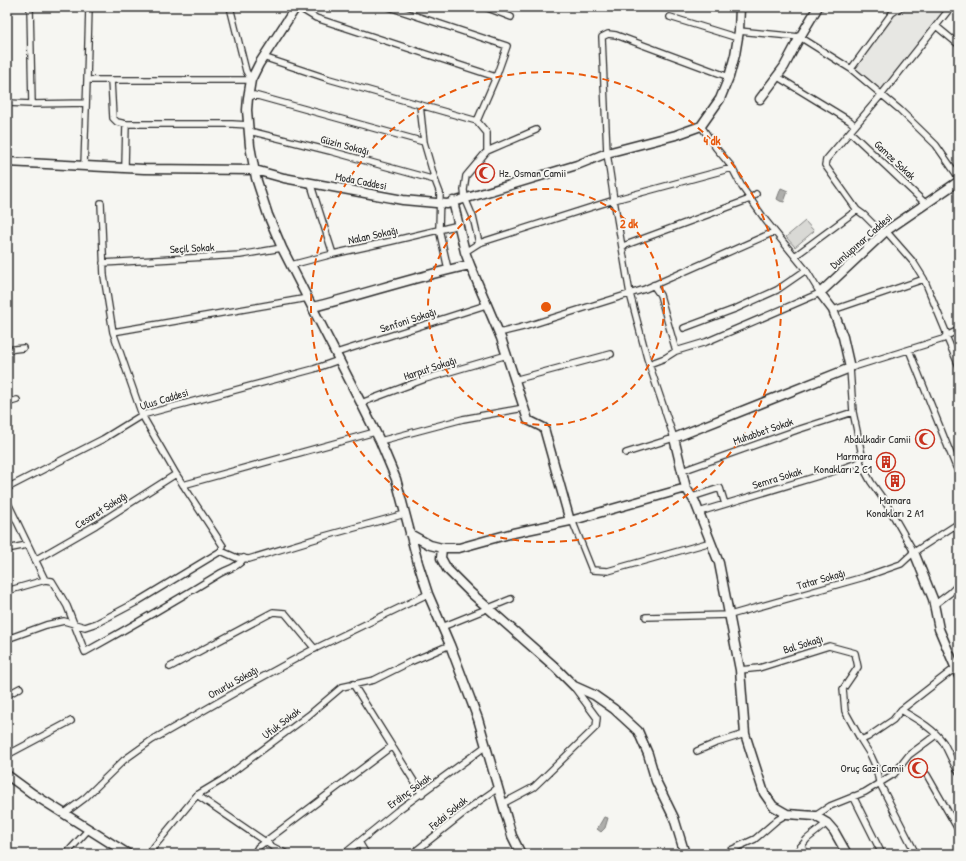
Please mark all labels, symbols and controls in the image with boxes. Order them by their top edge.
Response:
street label: Güzin Sokağı [319,132,371,158]
text: 4 dk [704,132,720,149]
street label: Gamze Sokak [871,137,919,183]
mosque icon: Hz. Osman Camii [474,162,496,184]
place label: Hz. Osman Camii [499,166,566,180]
street label: Moda Caddesi [334,169,388,193]
street label: Dumlupınar Caddesi [827,210,895,272]
text: 2 dk [620,215,638,232]
street label: Nalan Sokağı [347,223,399,247]
street label: Seçil Sokak [169,240,215,256]
centre of rings [539,300,553,314]
street label: Senfoni Sokağı [378,304,438,336]
street label: Harput Sokağı [402,353,458,383]
street label: Ulus Caddesi [138,385,190,413]
street label: Muhabbet Sokak [731,414,795,448]
mosque icon: Abdulkadir Camii [914,428,936,450]
place label: Abdulkadir Camii [844,432,911,446]
place label: Marmara Konakları 2 C1 [814,449,873,476]
building icon: Marmara Konakları 2 C1 [875,451,897,473]
street label: Semra Sokak [751,464,804,492]
building icon: Mamara Konakları 2 A1 [884,470,906,492]
street label: Cesaret Sokağı [72,488,130,532]
place label: Mamara Konakları 2 A1 [866,493,924,520]
street label: Tatar Sokağı [795,565,847,593]
street label: Bal Sokağı [781,631,825,657]
street label: Onurlu Sokağı [205,662,261,702]
street label: Ufuk Sokak [259,704,303,742]
mosque icon: Oruç Gazi Camii [907,757,929,779]
place label: Oruç Gazi Camii [840,761,904,775]
street label: Erdinç Sokak [384,770,434,812]
street label: Fedai Sokak [425,793,470,833]

